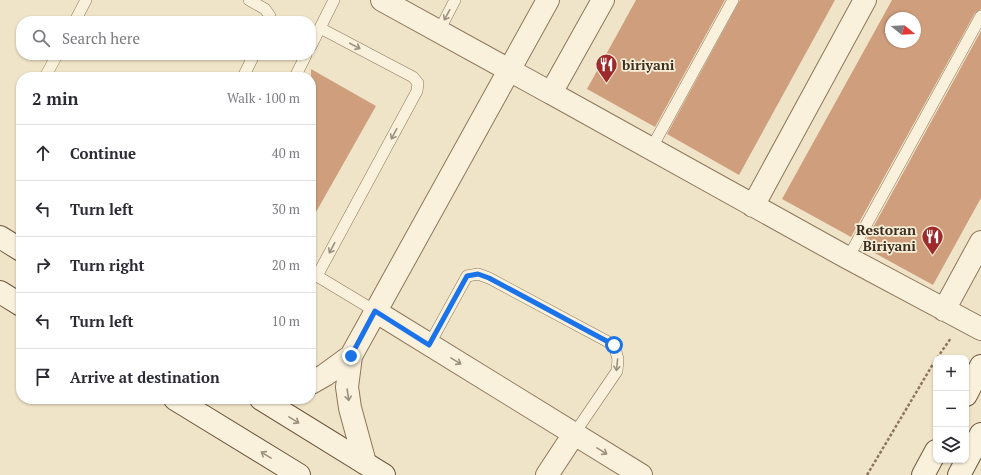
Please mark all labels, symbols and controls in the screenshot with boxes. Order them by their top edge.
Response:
one-way arrow [442,9,450,21]
north arrow [885,12,921,48]
search box [16,16,316,60]
icon: search [30,27,52,49]
text: Search here [62,28,140,48]
one-way arrow [349,43,361,50]
restaurant icon: biriyani [594,51,620,84]
place label: biriyani [621,55,675,74]
text: 2 min [32,87,79,110]
text: Walk · 100 m [227,89,300,107]
one-way arrow [390,127,397,139]
icon: ahead [32,142,54,164]
text: Continue [70,143,136,163]
text: 40 m [272,144,300,162]
icon: left [32,198,54,220]
text: Turn left [70,199,134,219]
text: 30 m [272,200,300,218]
place label: Restoran Biriyani [856,220,916,255]
restaurant icon: Restoran Biriyani [919,224,945,257]
one-way arrow [328,242,336,254]
icon: right [32,254,54,276]
text: Turn right [70,255,145,275]
text: 20 m [272,256,300,274]
icon: left [32,310,54,332]
text: Turn left [70,311,134,331]
text: 10 m [272,312,300,330]
route start [605,336,623,354]
route end [342,347,360,365]
map controls [933,355,969,463]
button: + [933,355,969,391]
one-way arrow [450,357,461,365]
one-way arrow [613,358,621,371]
icon: arrive [32,366,54,388]
text: Arrive at destination [70,367,220,387]
one-way arrow [344,388,352,401]
button: − [933,391,969,427]
one-way arrow [288,416,300,424]
button: layers [933,427,969,463]
one-way arrow [596,448,608,456]
one-way arrow [260,450,272,458]

